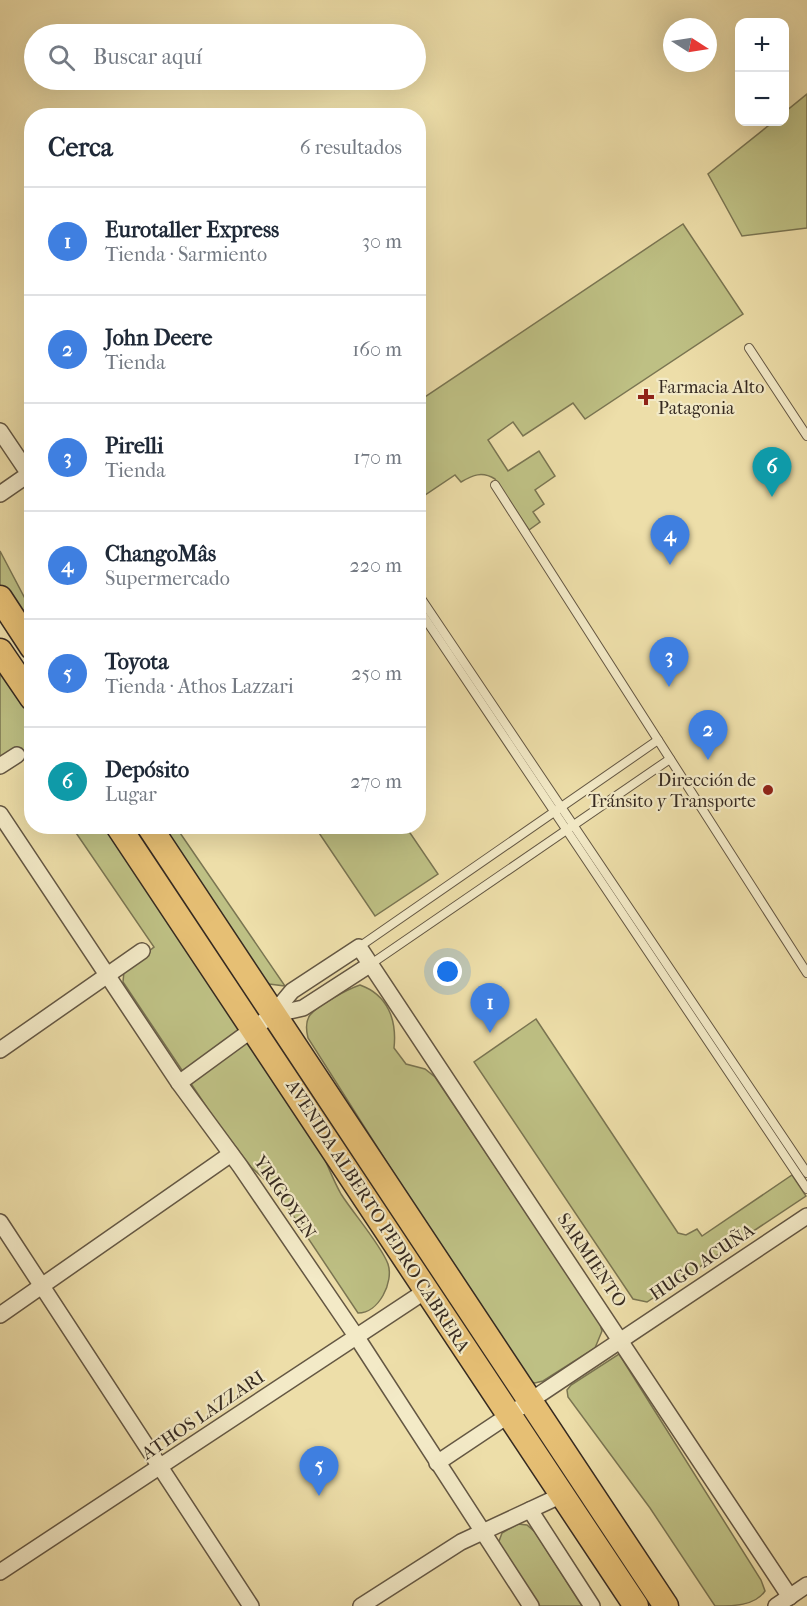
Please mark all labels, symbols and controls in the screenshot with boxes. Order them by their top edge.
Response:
north arrow [663,18,717,72]
map controls [735,18,789,126]
button: + [735,18,789,72]
search box [24,24,426,90]
icon: search [45,41,78,74]
text: Buscar aquí [93,44,202,70]
button: − [735,72,789,126]
text: Cerca [48,132,113,163]
text: 6 resultados [300,136,402,159]
text: Eurotaller Express [105,217,279,243]
text: 1 [64,230,71,253]
text: 30 m [362,230,402,253]
text: Tienda · Sarmiento [105,243,267,266]
text: John Deere [105,325,212,351]
text: 2 [62,338,73,361]
text: 160 m [352,338,402,361]
text: Tienda [105,351,165,374]
place label: Farmacia Alto Patagonia [658,377,764,419]
marker: Farmacia Alto Patagonia [639,390,653,404]
text: Pirelli [105,433,163,459]
text: 3 [63,446,72,469]
text: 170 m [353,446,402,469]
pin: 6 [752,448,792,497]
text: Tienda [105,459,165,482]
pin: 4 [650,516,690,565]
text: ChangoMâs [105,541,216,567]
text: 4 [62,554,73,577]
text: 220 m [349,554,402,577]
text: Supermercado [105,567,230,590]
pin: 3 [650,638,688,687]
text: Toyota [105,649,169,675]
text: 5 [63,662,72,685]
text: 250 m [351,662,402,685]
text: Tienda · Athos Lazzari [105,675,294,698]
pin: 2 [688,710,728,760]
text: Depósito [105,757,189,783]
text: 6 [62,770,73,793]
text: 270 m [350,770,402,793]
place label: Dirección de Tránsito y Transporte [588,770,756,812]
text: Lugar [105,783,157,806]
marker: Dirección de Tránsito y Transporte [761,783,775,797]
your location [433,957,462,986]
pin: 1 [470,984,510,1033]
street label: AVENIDA ALBERTO PEDRO CABRERA [281,1075,474,1357]
street label: YRIGOYEN [249,1151,320,1243]
street label: SARMIENTO [553,1209,631,1311]
street label: HUGO ACUÑA [646,1219,759,1305]
street label: ATHOS LAZZARI [137,1367,269,1465]
pin: 5 [300,1446,338,1496]

